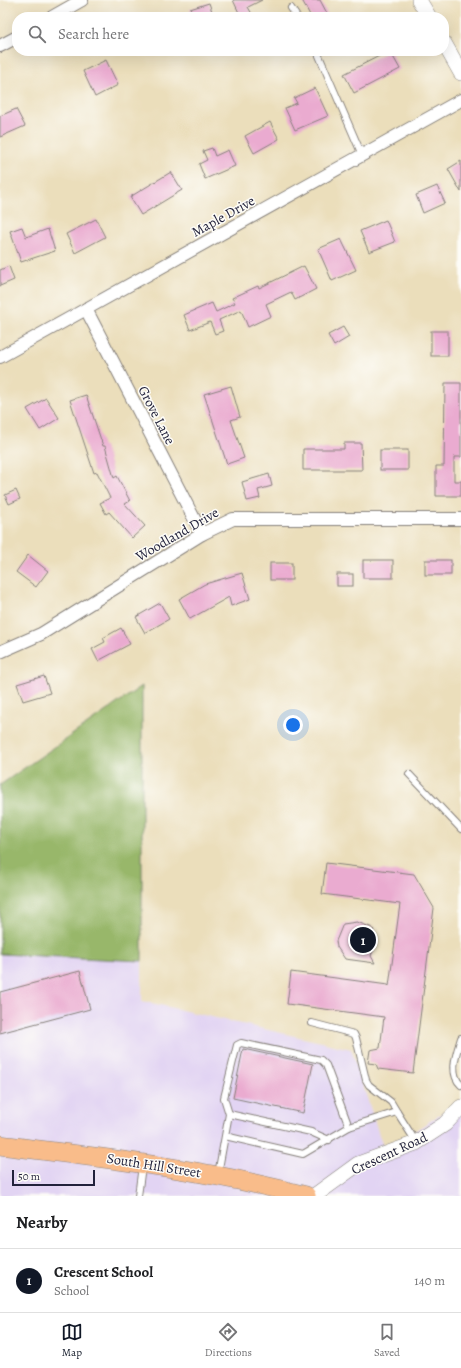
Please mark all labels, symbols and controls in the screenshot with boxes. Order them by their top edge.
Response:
search box [12,12,449,56]
icon: search [26,23,48,45]
text: Search here [58,24,129,44]
street label: Maple Drive [188,191,258,242]
street label: Grove Lane [134,383,179,448]
street label: Woodland Drive [131,503,222,566]
your location [283,715,303,735]
pin: 1 [350,925,376,955]
street label: Crescent Road [348,1127,431,1179]
street label: South Hill Street [106,1149,203,1182]
scale bar [12,1168,95,1187]
text: 50 m [18,1169,40,1184]
text: Nearby [16,1211,67,1234]
text: Crescent School [54,1262,153,1282]
text: 1 [27,1272,31,1289]
text: 140 m [414,1272,445,1289]
text: School [54,1282,89,1299]
tab: Map [61,1321,83,1360]
tab: Directions [205,1321,252,1360]
tab: Saved [374,1321,400,1360]

